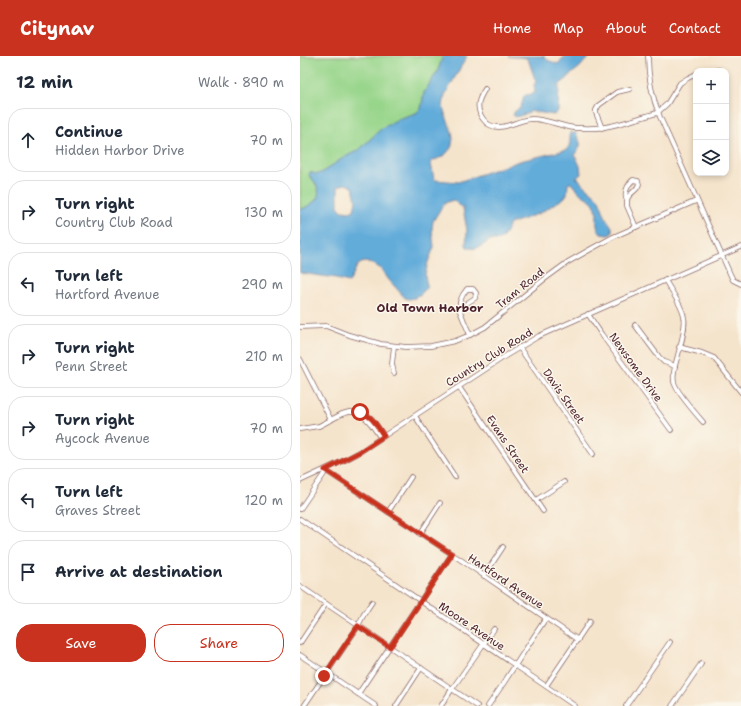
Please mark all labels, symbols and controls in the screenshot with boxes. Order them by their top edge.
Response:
text: Citynav [20,16,94,41]
text: Home [493,19,532,37]
text: Map [554,19,584,37]
text: About [606,19,647,37]
text: Contact [669,19,721,37]
map controls [693,68,729,176]
button: + [693,68,729,104]
text: 12 min [16,71,73,93]
text: Walk · 890 m [198,74,284,91]
button: − [693,104,729,140]
text: Continue [55,122,123,142]
icon: ahead [17,129,39,151]
text: 70 m [249,132,283,149]
button: layers [693,140,729,176]
text: Hidden Harbor Drive [55,142,185,159]
text: Turn right [55,194,135,214]
icon: right [17,201,39,223]
text: 130 m [245,204,283,221]
text: Country Club Road [55,214,173,231]
street label: Tram Road [493,264,548,312]
text: Turn left [55,266,123,286]
icon: left [17,273,39,295]
text: 290 m [241,276,283,293]
text: Hartford Avenue [55,286,160,303]
district label: Old Town Harbor [376,300,484,316]
street label: Country Club Road [443,325,536,390]
street label: Newsome Drive [605,330,666,405]
text: Turn right [55,338,135,358]
icon: right [17,345,39,367]
text: 210 m [245,348,283,365]
text: Penn Street [55,358,128,375]
street label: Davis Street [539,366,588,427]
route start [351,403,369,421]
text: Turn right [55,410,135,430]
street label: Evans Street [483,412,533,476]
icon: right [17,417,39,439]
text: 70 m [249,420,283,437]
text: Aycock Avenue [55,430,150,447]
text: Turn left [55,482,123,502]
icon: left [17,489,39,511]
text: 120 m [245,492,283,509]
text: Graves Street [55,502,141,519]
street label: Hartford Avenue [465,550,547,612]
icon: arrive [17,561,39,583]
text: Arrive at destination [55,562,223,582]
street label: Moore Avenue [436,599,508,654]
button: Save [16,624,146,662]
button: Share [154,624,284,662]
route end [315,667,333,685]

